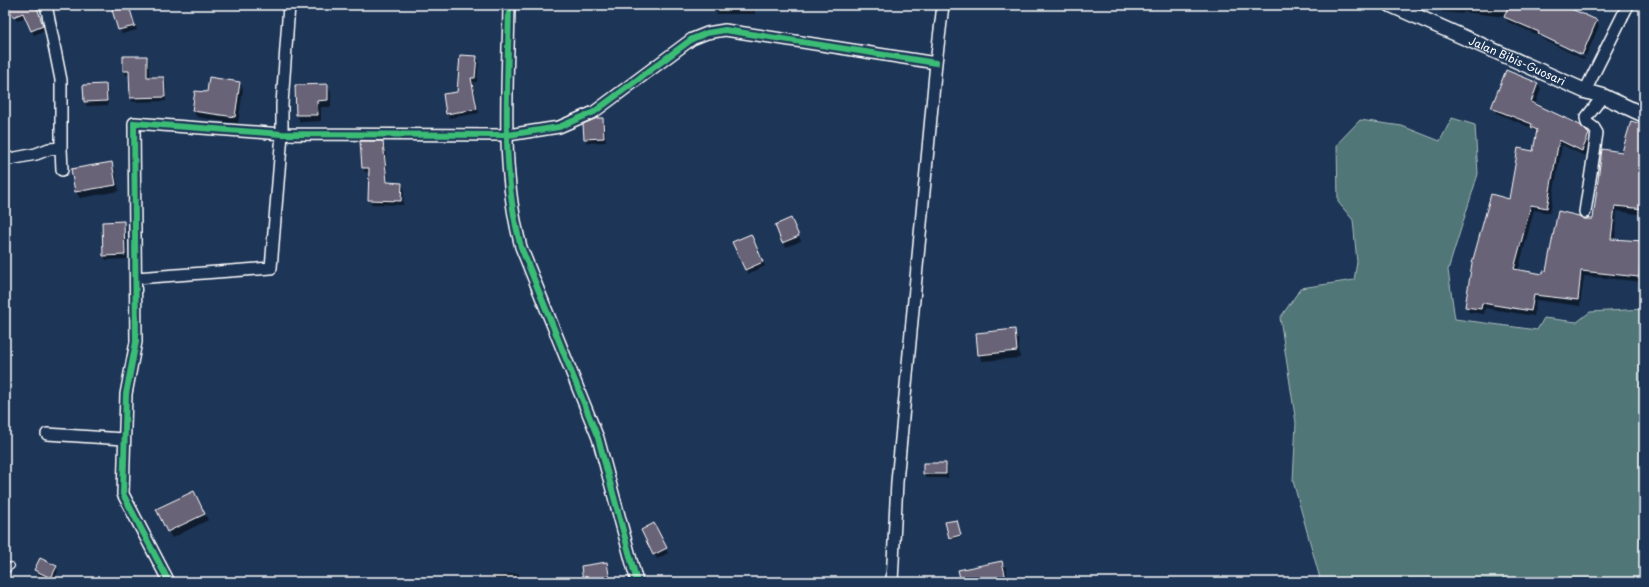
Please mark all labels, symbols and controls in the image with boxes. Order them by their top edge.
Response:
street label: Jalan Bibis-Guosari [1466,32,1569,89]

